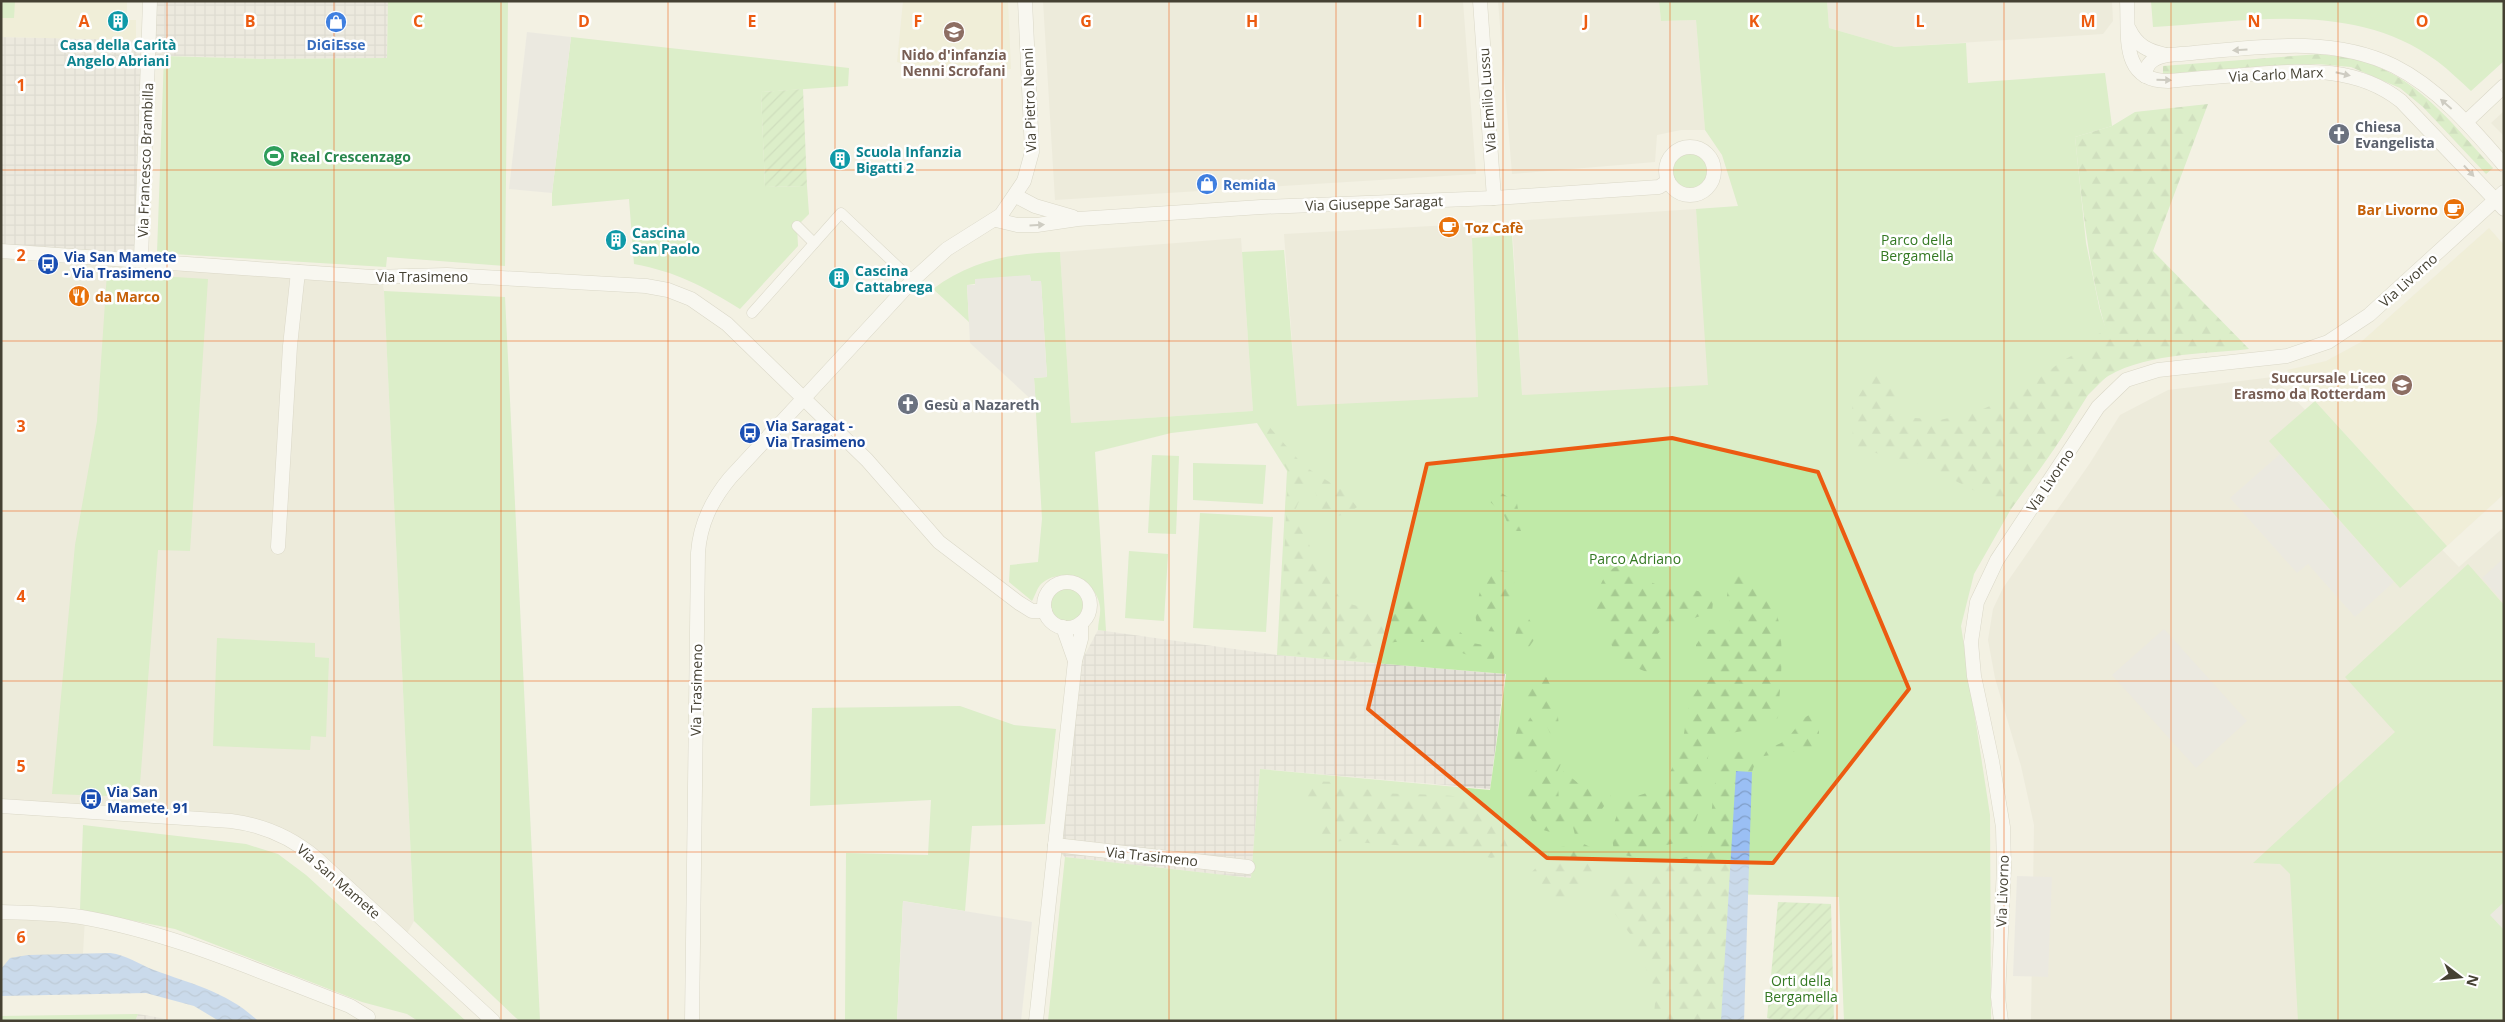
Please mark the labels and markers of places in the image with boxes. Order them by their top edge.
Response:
building icon: Casa della Carità Angelo Abriani [106,9,130,33]
shop icon: DiGiEsse [324,10,348,34]
school or university icon: Nido d'infanzia Nenni Scrofani [942,20,966,44]
place label: Casa della Carità Angelo Abriani [60,35,176,70]
place label: DiGiEsse [306,35,366,54]
place label: Nido d'infanzia Nenni Scrofani [901,45,1007,80]
place label: Chiesa Evangelista [2355,117,2435,152]
church icon: Chiesa Evangelista [2327,122,2351,146]
place label: Scuola Infanzia Bigatti 2 [856,142,962,177]
sports icon: Real Crescenzago [262,144,286,168]
place label: Real Crescenzago [290,147,411,166]
building icon: Scuola Infanzia Bigatti 2 [828,147,852,171]
shop icon: Remida [1195,172,1219,196]
place label: Remida [1223,175,1276,194]
cafe icon: Bar Livorno [2442,197,2466,221]
place label: Bar Livorno [2357,200,2438,219]
cafe icon: Toz Cafè [1437,215,1461,239]
place label: Toz Cafè [1465,218,1523,237]
place label: Cascina San Paolo [632,223,700,258]
building icon: Cascina San Paolo [604,228,628,252]
place label: Via San Mamete - Via Trasimeno [64,247,177,282]
bus stop icon: Via San Mamete - Via Trasimeno [36,252,60,276]
place label: Cascina Cattabrega [855,261,933,296]
building icon: Cascina Cattabrega [827,266,851,290]
restaurant icon: da Marco [67,284,91,308]
place label: da Marco [95,287,160,306]
place label: Succursale Liceo Erasmo da Rotterdam [2234,368,2386,403]
school or university icon: Succursale Liceo Erasmo da Rotterdam [2390,373,2414,397]
church icon: Gesù a Nazareth [896,392,920,416]
place label: Gesù a Nazareth [924,395,1039,414]
place label: Via Saragat - Via Trasimeno [766,416,866,451]
bus stop icon: Via Saragat - Via Trasimeno [738,421,762,445]
place label: Via San Mamete, 91 [107,782,189,817]
bus stop icon: Via San Mamete, 91 [79,787,103,811]

